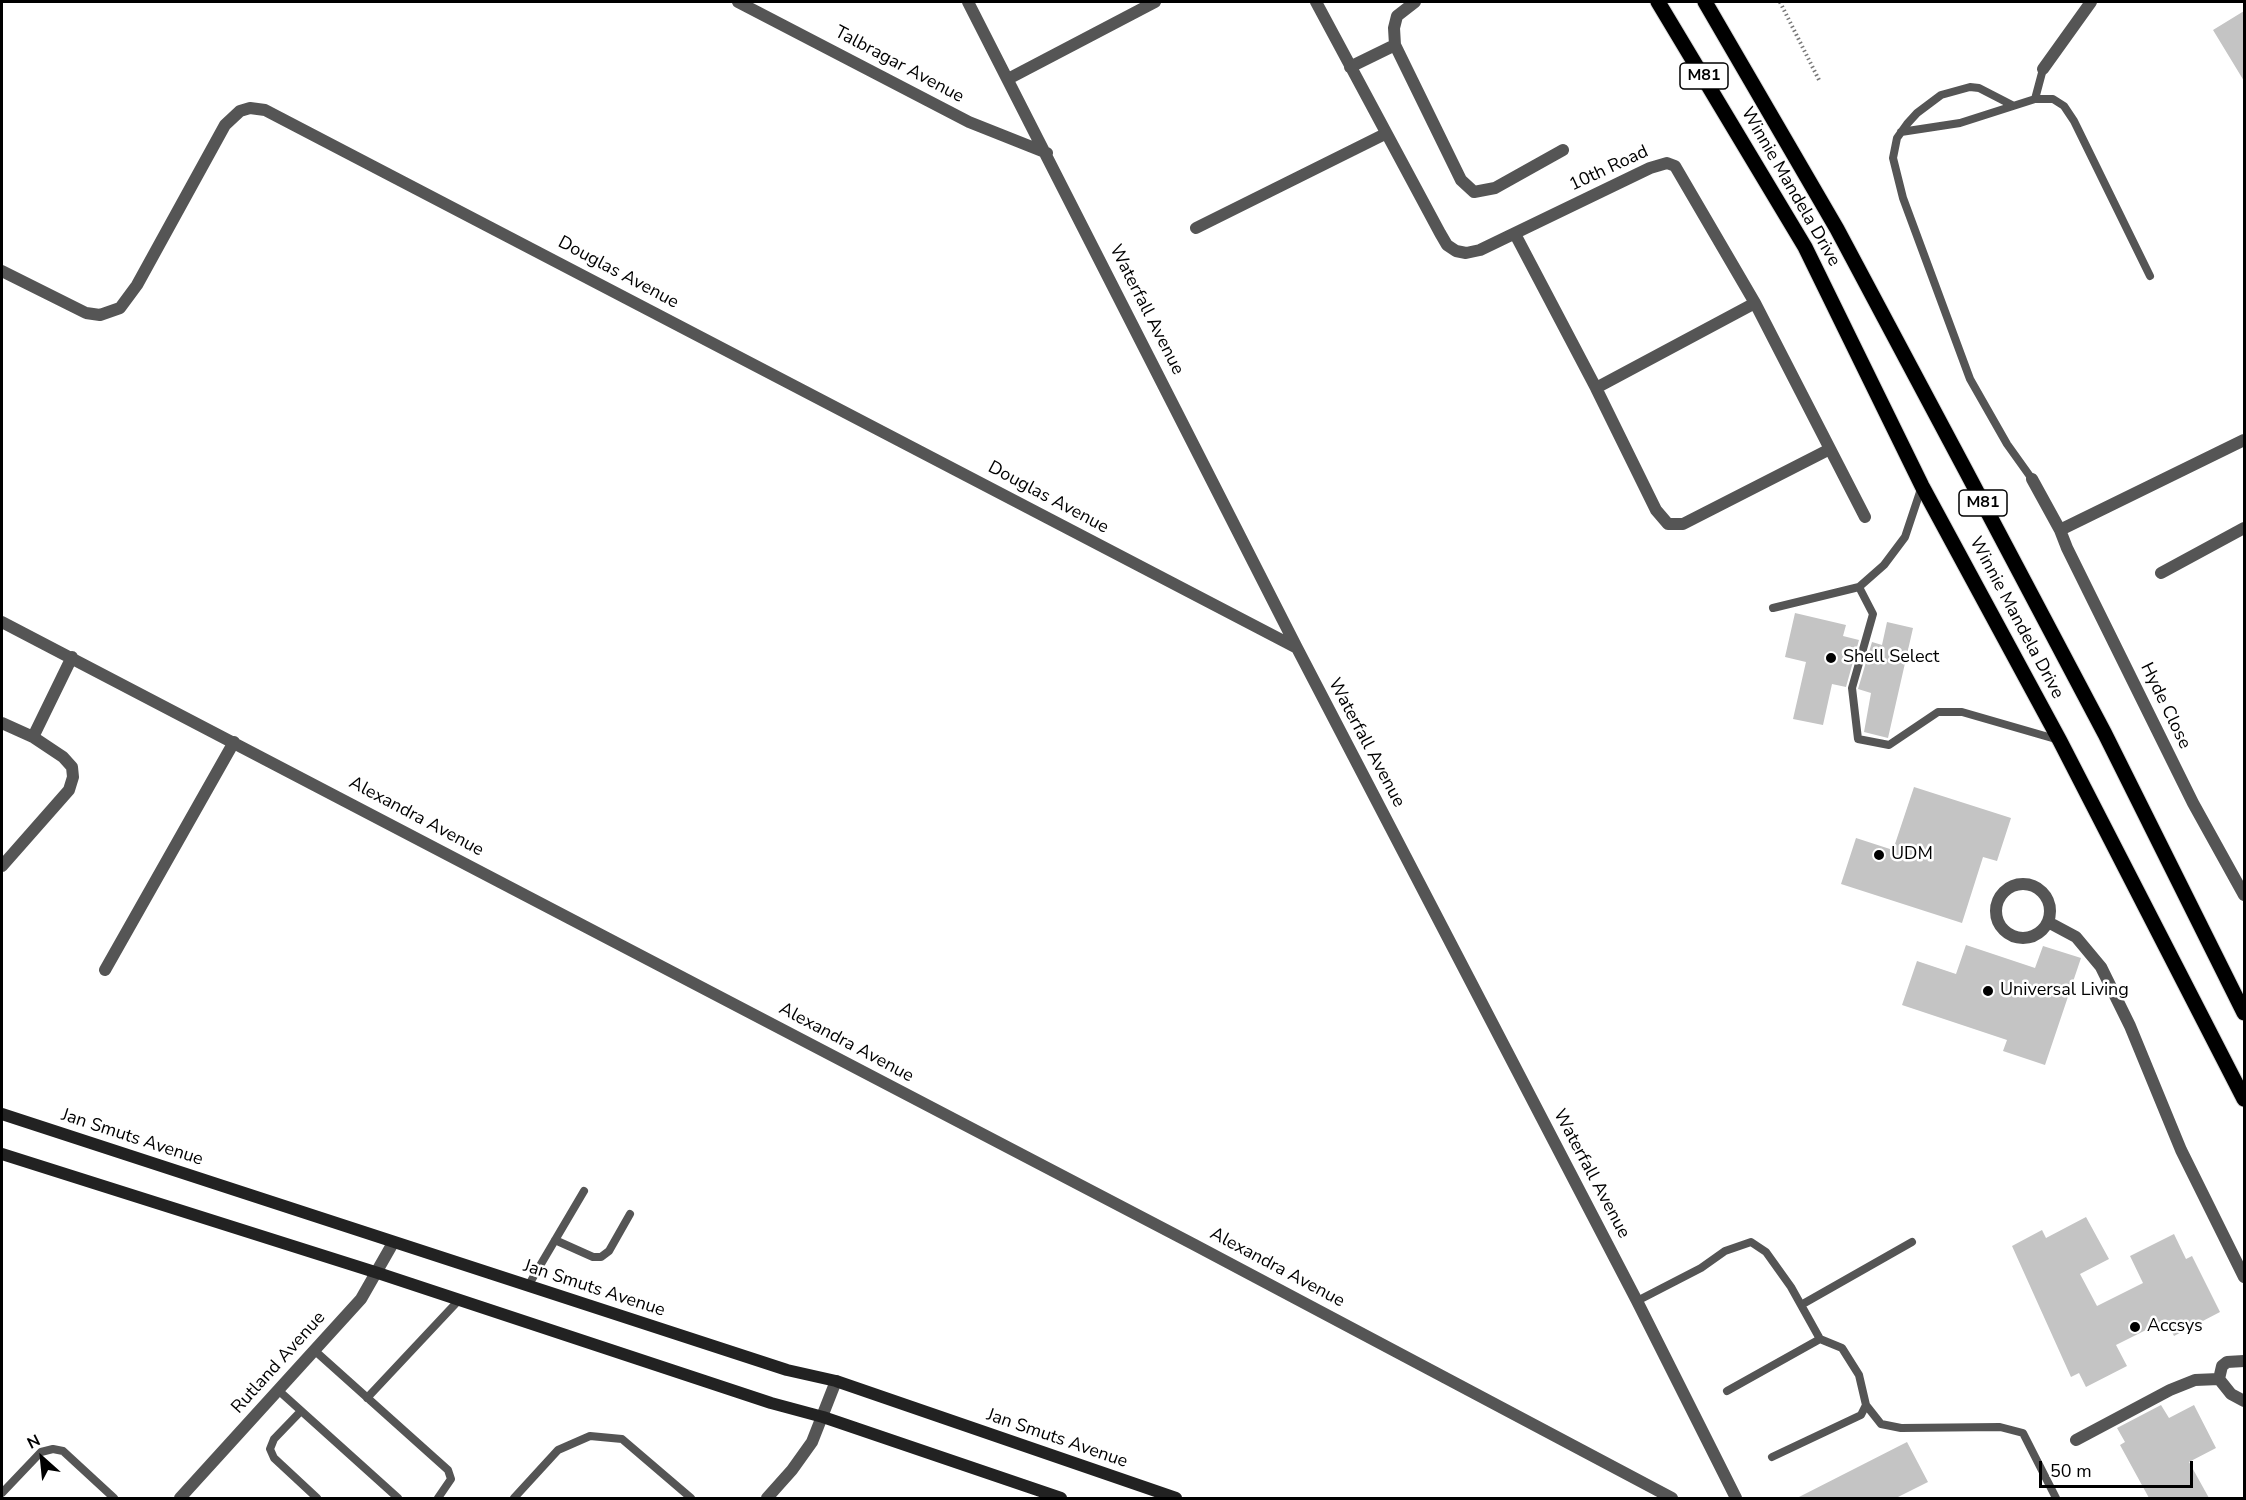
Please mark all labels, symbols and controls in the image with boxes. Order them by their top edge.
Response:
street label: Talbragar Avenue [831,22,967,108]
road number: M81 [1680,63,1728,89]
street label: Winnie Mandela Drive [1736,104,1844,270]
street label: 10th Road [1566,141,1652,197]
street label: Douglas Avenue [554,232,682,314]
street label: Waterfall Avenue [1104,241,1188,379]
street label: Douglas Avenue [984,457,1112,539]
road number: M81 [1959,490,2007,516]
street label: Winnie Mandela Drive [1964,533,2068,703]
place label: Shell Select [1843,647,1939,669]
marker: Shell Select [1824,651,1838,665]
street label: Hyde Close [2135,659,2195,753]
street label: Waterfall Avenue [1323,675,1409,811]
street label: Alexandra Avenue [345,772,487,862]
place label: UDM [1891,844,1933,866]
marker: UDM [1872,848,1886,862]
place label: Universal Living [2000,980,2129,1002]
marker: Universal Living [1981,984,1995,998]
street label: Alexandra Avenue [775,998,917,1088]
street label: Jan Smuts Avenue [58,1105,206,1171]
street label: Waterfall Avenue [1548,1106,1634,1242]
street label: Alexandra Avenue [1206,1223,1348,1313]
street label: Jan Smuts Avenue [520,1256,668,1322]
street label: Rutland Avenue [228,1308,330,1418]
place label: Accsys [2147,1316,2203,1338]
marker: Accsys [2128,1320,2142,1334]
street label: Jan Smuts Avenue [984,1405,1130,1473]
north arrow [12,1428,72,1488]
text: N [24,1429,44,1454]
scale bar [2042,1449,2196,1487]
text: 50 m [2050,1459,2092,1483]

